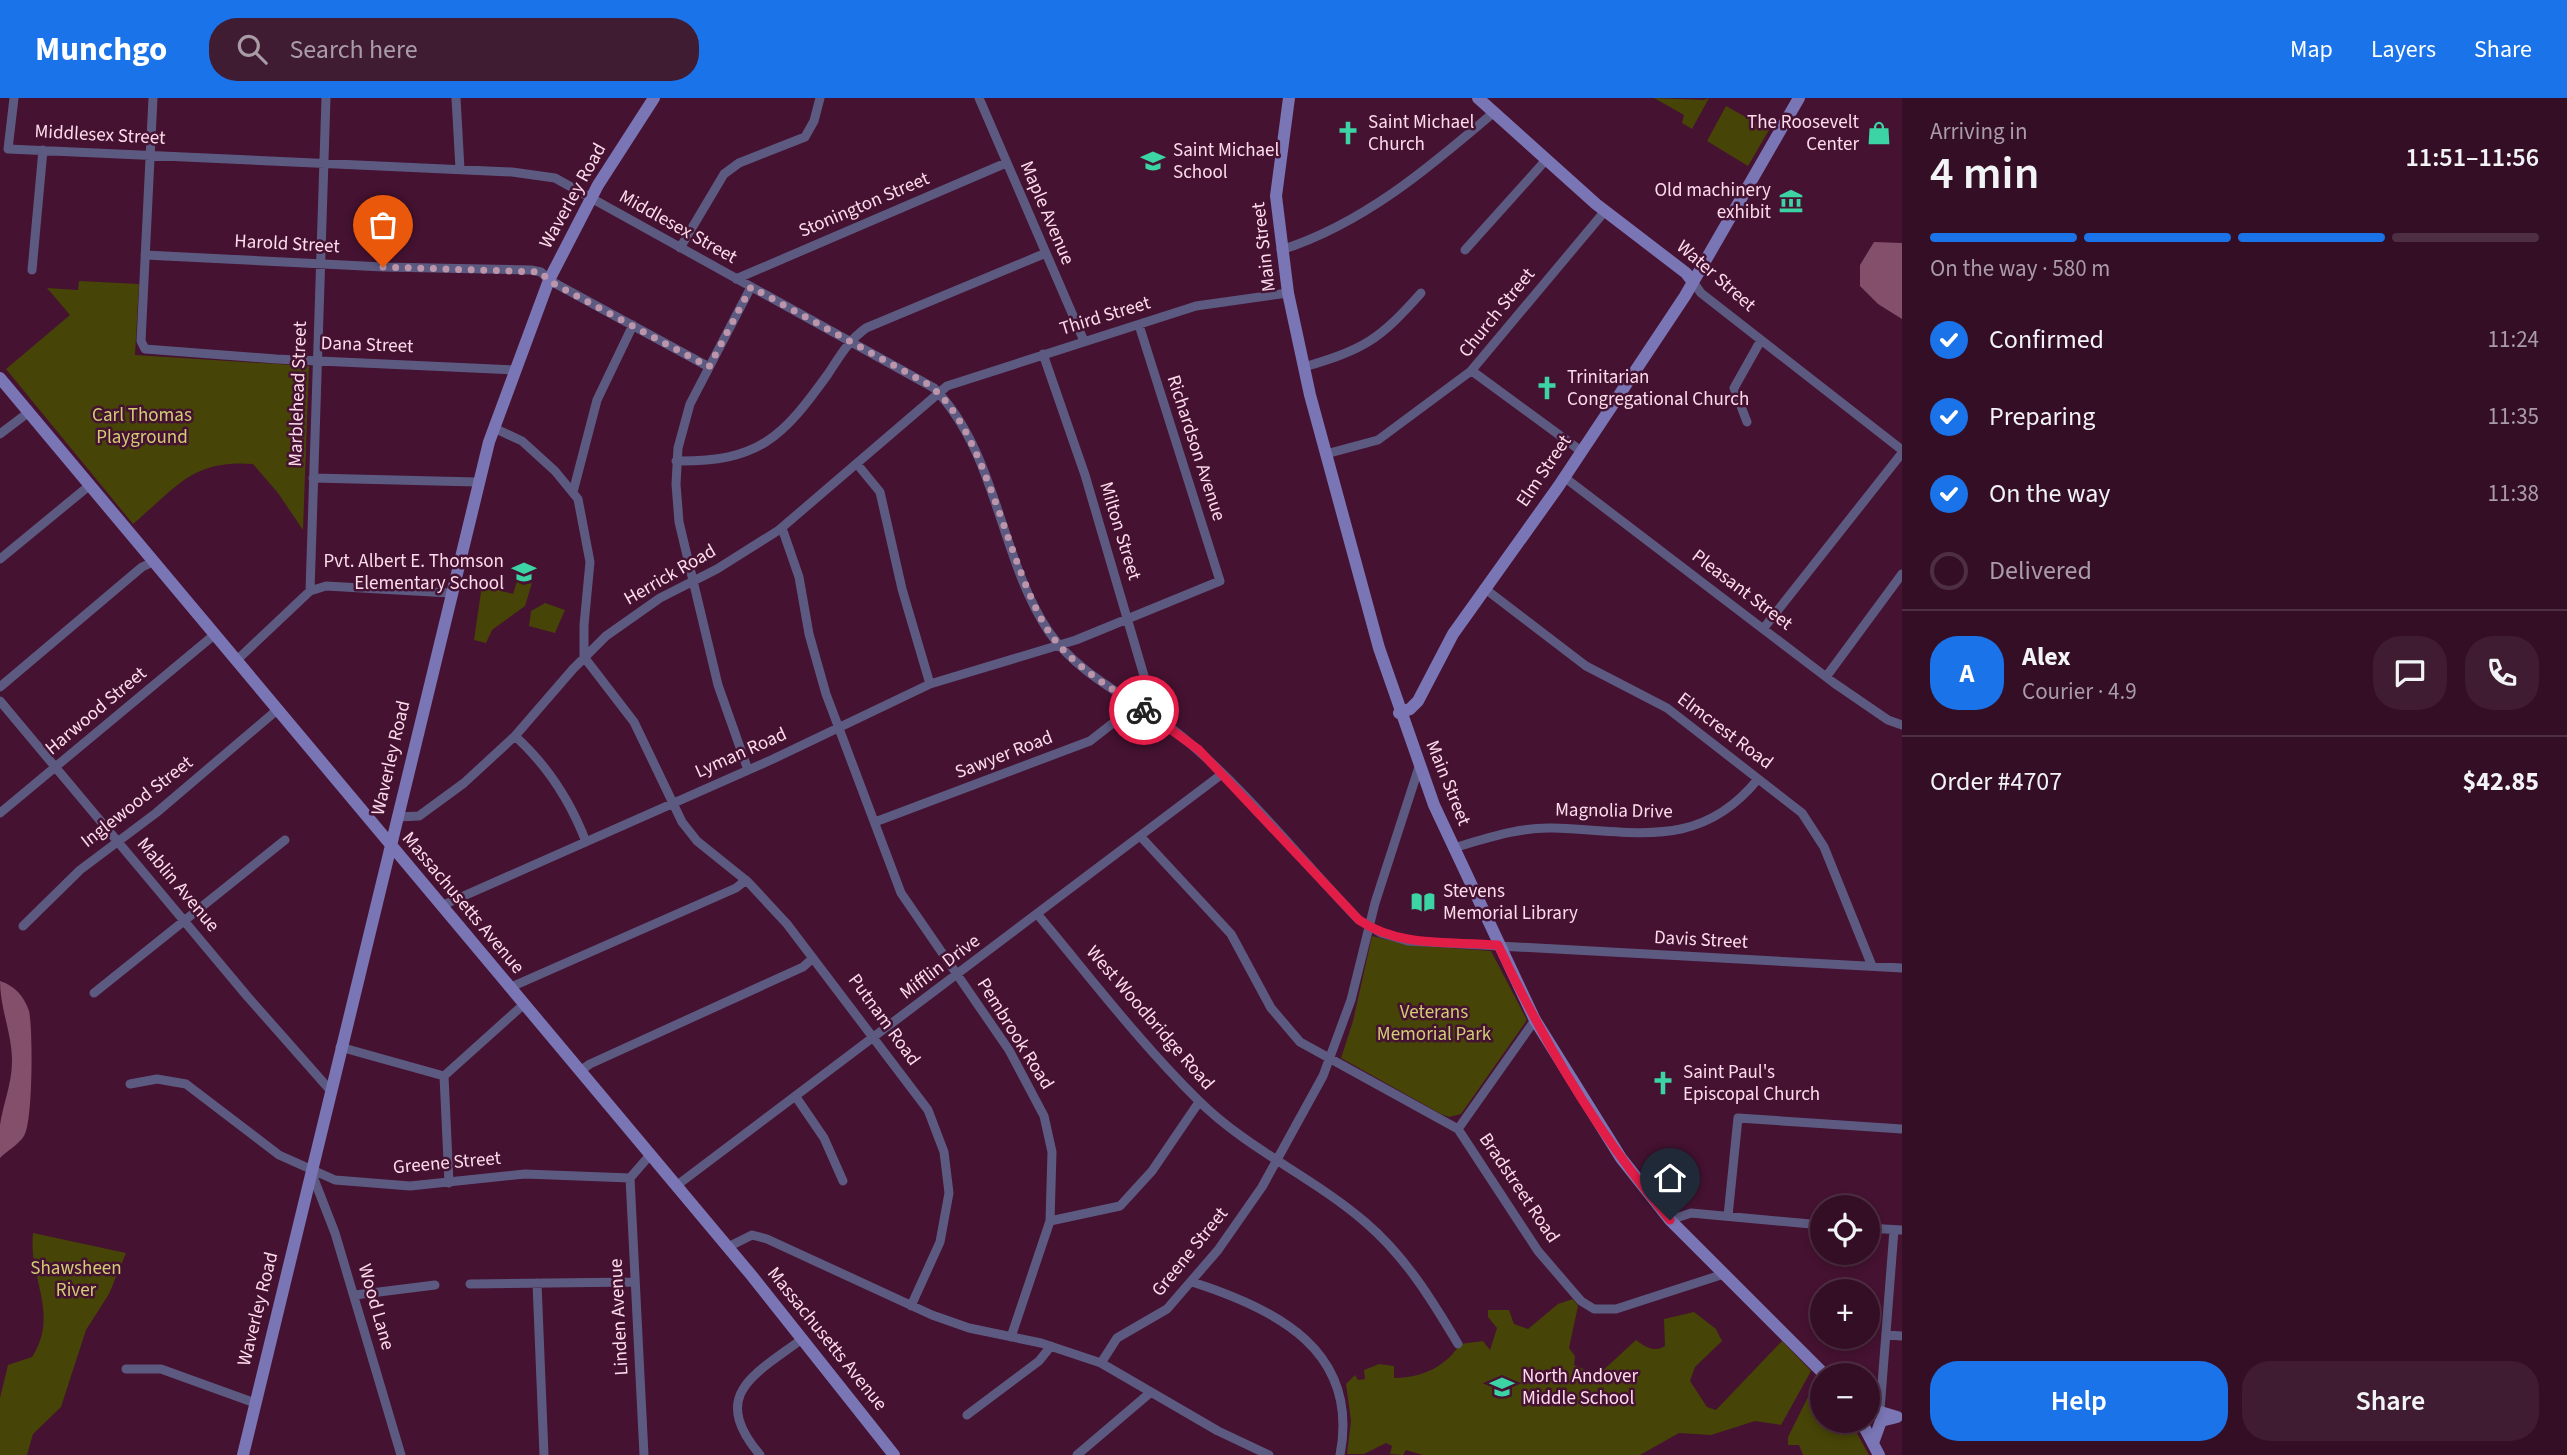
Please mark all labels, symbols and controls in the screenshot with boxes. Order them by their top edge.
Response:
search box [209,18,699,81]
text: Munchgo [35,26,167,73]
icon: search [233,30,271,68]
text: Search here [289,31,418,68]
text: Map [2290,32,2333,67]
text: Layers [2371,32,2436,67]
text: Share [2474,32,2532,67]
place label: Saint Michael Church [1368,109,1474,158]
place label: The Roosevelt Center [1747,109,1860,158]
text: Arriving in [1930,115,2028,148]
street label: Middlesex Street [34,118,167,152]
church icon: Saint Michael Church [1334,119,1362,147]
shop icon: The Roosevelt Center [1865,119,1893,147]
place label: Saint Michael School [1173,137,1279,186]
street label: Waverley Road [533,138,613,254]
text: 11:51–11:56 [2406,139,2539,176]
text: 4 min [1930,141,2039,206]
school or university icon: Saint Michael School [1139,147,1167,175]
street label: Maple Avenue [1013,157,1081,269]
street label: Stonington Street [795,165,934,245]
place label: Old machinery exhibit [1654,177,1772,226]
street label: Middlesex Street [614,183,742,271]
museum icon: Old machinery exhibit [1777,187,1805,215]
pin [353,195,413,267]
street label: Main Street [1245,200,1283,293]
icon: bag [364,206,402,244]
street label: Harold Street [234,228,341,260]
street label: Water Street [1670,234,1762,319]
text: On the way · 580 m [1930,252,2110,285]
street label: Church Street [1452,262,1542,364]
street label: Third Street [1056,289,1154,343]
street label: Marblehead Street [282,320,314,467]
icon: check [1930,321,1968,359]
text: Confirmed [1989,321,2104,358]
text: 11:24 [2488,323,2539,356]
street label: Dana Street [320,330,414,360]
place label: Trinitarian Congregational Church [1567,364,1749,413]
street label: Richardson Avenue [1160,372,1232,524]
church icon: Trinitarian Congregational Church [1533,374,1561,402]
icon: check [1930,398,1968,436]
text: Preparing [1989,398,2095,435]
text: 11:35 [2488,400,2539,433]
park label: Carl Thomas Playground [92,402,192,451]
street label: Elm Street [1510,429,1578,513]
icon: check [1930,475,1968,513]
text: On the way [1989,475,2110,512]
text: 11:38 [2488,477,2539,510]
street label: Milton Street [1092,478,1148,584]
street label: Herrick Road [619,538,721,612]
street label: Pleasant Street [1686,543,1799,637]
place label: Pvt. Albert E. Thomson Elementary School [324,548,504,597]
text: Delivered [1989,552,2092,589]
school or university icon: Pvt. Albert E. Thomson Elementary School [510,558,538,586]
button: chat [2373,636,2447,710]
button: phone [2465,636,2539,710]
text: Alex [2022,638,2071,675]
text: A [1960,655,1974,692]
street label: Harwood Street [39,660,153,762]
courier [1109,675,1179,745]
text: Courier · 4.9 [2022,675,2137,708]
street label: Elmcrest Road [1671,686,1779,776]
icon: bike [1125,691,1163,729]
street label: Waverley Road [365,698,417,818]
street label: Lyman Road [691,721,791,785]
street label: Sawyer Road [951,724,1057,786]
street label: Main Street [1419,736,1478,830]
street label: Inglewood Street [75,749,199,854]
text: Order #4707 [1930,763,2062,800]
text: $42.85 [2463,763,2539,800]
street label: Magnolia Drive [1555,796,1673,826]
street label: Massachusetts Avenue [395,826,531,980]
street label: Mablin Avenue [130,832,226,938]
place label: Stevens Memorial Library [1443,878,1578,927]
library icon: Stevens Memorial Library [1409,888,1437,916]
street label: Davis Street [1653,924,1749,956]
street label: Mifflin Drive [894,928,986,1006]
street label: West Woodbridge Road [1079,940,1221,1096]
street label: Putnam Road [841,968,927,1072]
street label: Pembrook Road [970,973,1060,1095]
park label: Veterans Memorial Park [1377,999,1492,1048]
place label: Saint Paul's Episcopal Church [1683,1059,1820,1108]
church icon: Saint Paul's Episcopal Church [1649,1069,1677,1097]
street label: Bradstreet Road [1472,1128,1566,1248]
street label: Greene Street [392,1145,503,1181]
pin [1640,1148,1700,1220]
icon: home [1651,1159,1689,1197]
map controls [1810,1195,1880,1433]
button: locate [1810,1195,1880,1265]
street label: Greene Street [1145,1201,1235,1303]
street label: Waverley Road [231,1249,285,1369]
park label: Shawsheen River [30,1255,122,1304]
street label: Linden Avenue [602,1258,636,1376]
street label: Wood Lane [351,1261,401,1353]
street label: Massachusetts Avenue [760,1261,894,1417]
button: + [1810,1279,1880,1349]
button: Help [1930,1361,2228,1441]
button: Share [2242,1361,2539,1441]
place label: North Andover Middle School [1522,1363,1638,1412]
button: − [1810,1363,1880,1433]
school or university icon: North Andover Middle School [1488,1373,1516,1401]

